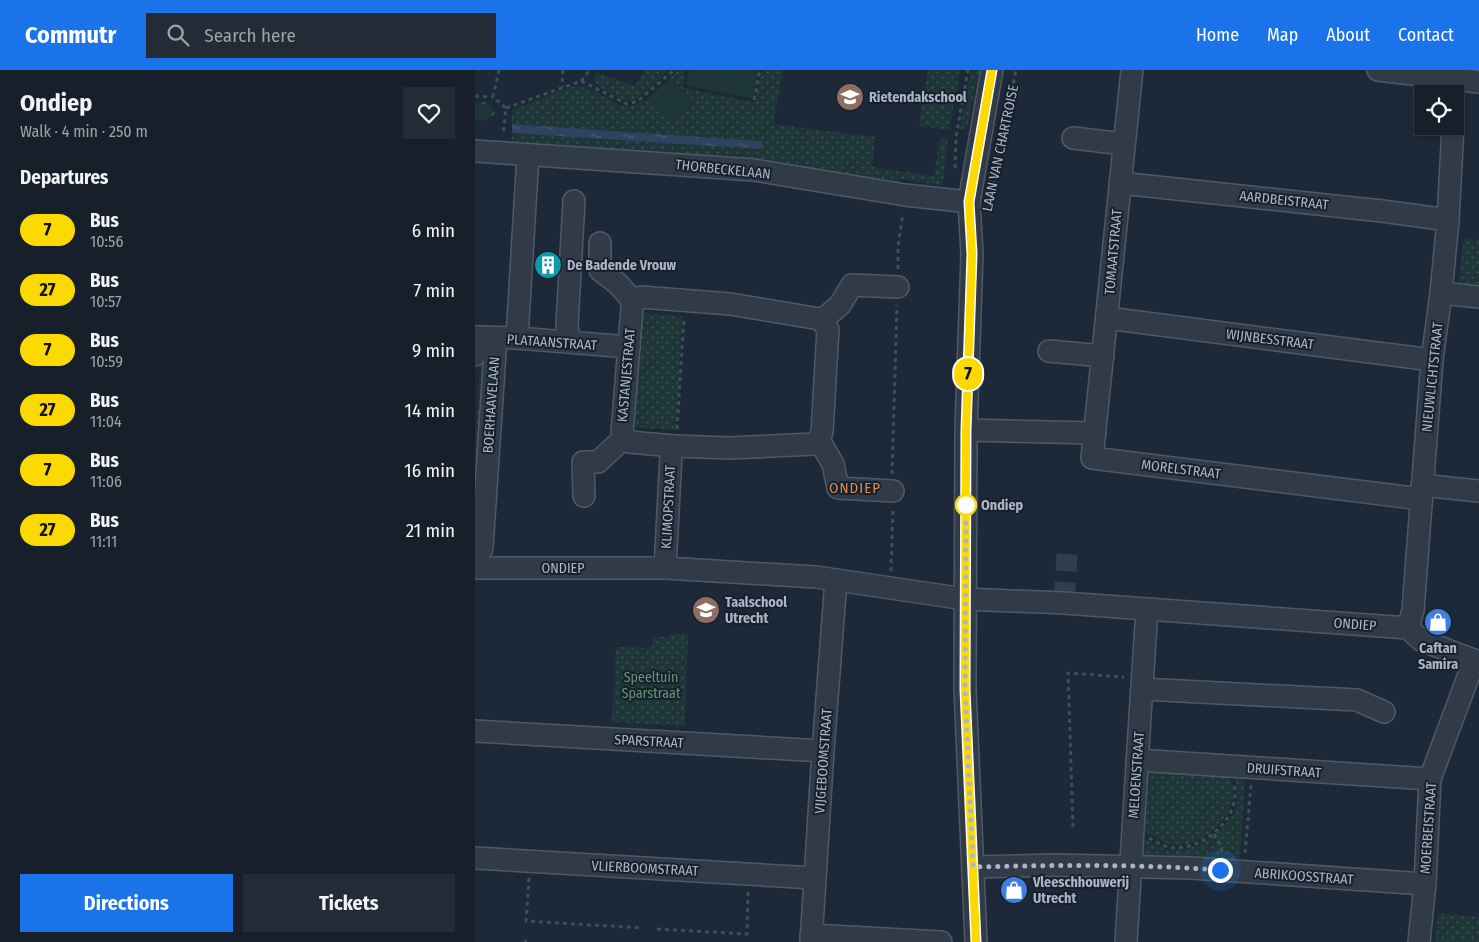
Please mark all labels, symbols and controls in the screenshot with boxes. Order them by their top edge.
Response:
search box [146,13,496,58]
text: Commutr [25,21,116,49]
icon: search [164,21,192,49]
text: Search here [204,24,296,47]
text: Home [1196,24,1239,46]
text: Map [1267,24,1298,46]
text: About [1326,24,1370,46]
text: Contact [1398,24,1454,46]
school or university icon: Rietendakschool [835,82,865,112]
street label: LAAN VAN CHARTROISE [979,83,1022,213]
map controls [1414,85,1464,135]
button: locate [1414,85,1464,135]
button: heart [403,87,455,139]
text: Ondiep [20,89,92,117]
place label: Rietendakschool [869,89,967,106]
text: Walk · 4 min · 250 m [20,122,148,141]
street label: THORBECKELAAN [674,156,772,183]
text: Departures [20,166,108,189]
street label: AARDBEISTRAAT [1238,187,1330,214]
street label: TOMAATSTRAAT [1101,208,1126,296]
text: Bus [90,209,119,232]
text: 7 [44,219,51,241]
text: 6 min [412,219,455,242]
text: 10:56 [90,232,123,251]
building icon: De Badende Vrouw [533,250,563,280]
place label: De Badende Vrouw [567,257,677,274]
text: Bus [90,269,119,292]
text: 27 [40,279,55,301]
text: 7 min [413,279,455,302]
text: 10:57 [90,292,122,311]
street label: NIEUWLICHTSTRAAT [1418,321,1447,433]
street label: WIJNBESSTRAAT [1225,326,1315,353]
street label: KASTANJESTRAAT [614,327,639,423]
text: Bus [90,329,119,352]
street label: PLATAANSTRAAT [506,331,598,354]
text: 7 [44,339,51,361]
text: 9 min [412,339,455,362]
text: 10:59 [90,352,123,371]
street label: BOERHAAVELAAN [480,356,503,454]
line badge: 7 [952,358,984,390]
text: 7 [964,363,972,385]
text: Bus [90,389,119,412]
text: 27 [40,399,55,421]
text: 14 min [405,399,455,422]
text: 11:04 [90,412,122,431]
text: Bus [90,449,119,472]
street label: MORELSTRAAT [1140,456,1222,483]
text: 7 [44,459,51,481]
text: 16 min [404,459,455,482]
street label: KLIMOPSTRAAT [658,464,679,550]
text: 11:06 [90,472,122,491]
district label: ONDIEP [829,479,881,497]
marker: Ondiep [955,494,977,516]
place label: Ondiep [981,497,1024,514]
text: Bus [90,509,119,532]
text: 27 [40,519,55,541]
text: 21 min [406,519,455,542]
text: 11:11 [90,532,117,551]
street label: ONDIEP [542,560,584,577]
place label: Taalschool Utrecht [725,594,787,627]
school or university icon: Taalschool Utrecht [691,595,721,625]
shop icon: Caftan Samira [1423,607,1453,637]
street label: ONDIEP [1333,615,1377,634]
place label: Caftan Samira [1418,640,1458,673]
park label: Speeltuin Sparstraat [621,669,681,702]
street label: VIJGEBOOMSTRAAT [811,707,836,814]
street label: MELOENSTRAAT [1125,730,1148,819]
street label: SPARSTRAAT [614,731,685,752]
street label: DRUIFSTRAAT [1246,759,1322,782]
street label: MOERBEISTRAAT [1417,781,1440,874]
street label: VLIERBOOMSTRAAT [591,857,700,880]
your location [1208,858,1233,883]
street label: ABRIKOOSSTRAAT [1254,865,1355,888]
button: Directions [20,874,233,932]
button: Tickets [243,874,455,932]
place label: Vleeschhouwerij Utrecht [1032,874,1129,907]
shop icon: Vleeschhouwerij Utrecht [999,875,1029,905]

